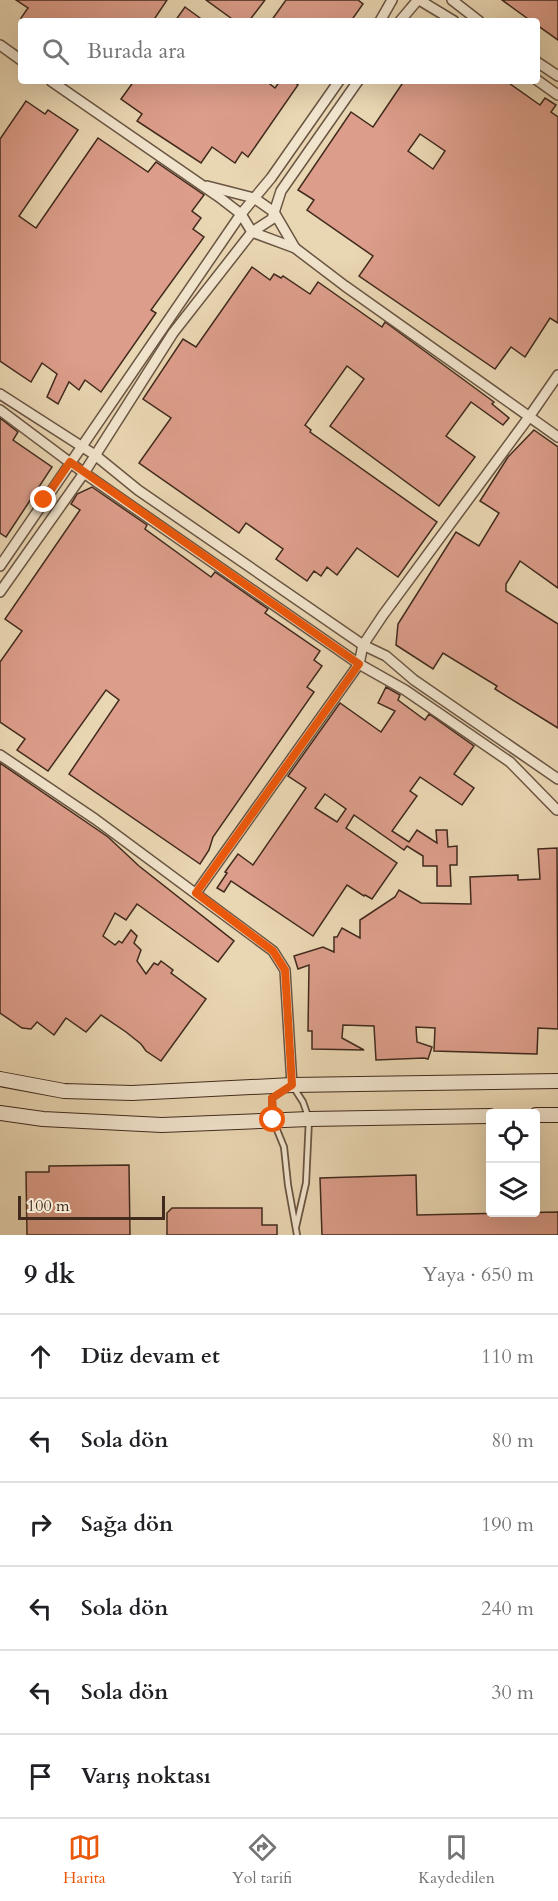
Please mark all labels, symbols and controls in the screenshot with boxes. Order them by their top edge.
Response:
search box [18,18,540,84]
icon: search [39,35,72,68]
text: Burada ara [87,36,186,66]
route end [30,486,56,512]
route start [259,1106,285,1132]
map controls [486,1109,540,1217]
button: locate [486,1109,540,1163]
button: layers [486,1163,540,1217]
scale bar [18,1193,165,1220]
text: 100 m [27,1195,69,1217]
text: 9 dk [24,1257,75,1292]
text: Yaya · 650 m [422,1261,534,1288]
icon: ahead [24,1340,57,1373]
text: Düz devam et [81,1341,220,1371]
text: 110 m [481,1343,534,1370]
icon: left [24,1424,57,1457]
text: Sola dön [81,1425,168,1455]
text: 80 m [491,1427,534,1454]
icon: right [24,1508,57,1541]
text: Sağa dön [81,1509,173,1539]
text: 190 m [481,1511,534,1538]
icon: left [24,1592,57,1625]
text: Sola dön [81,1593,168,1623]
text: 240 m [481,1595,534,1622]
icon: left [24,1676,57,1709]
text: Sola dön [81,1677,168,1707]
text: 30 m [491,1679,534,1706]
icon: arrive [24,1760,57,1793]
text: Varış noktası [81,1761,211,1791]
tab: Harita [63,1831,106,1889]
tab: Yol tarifi [232,1831,292,1889]
tab: Kaydedilen [418,1831,495,1889]

